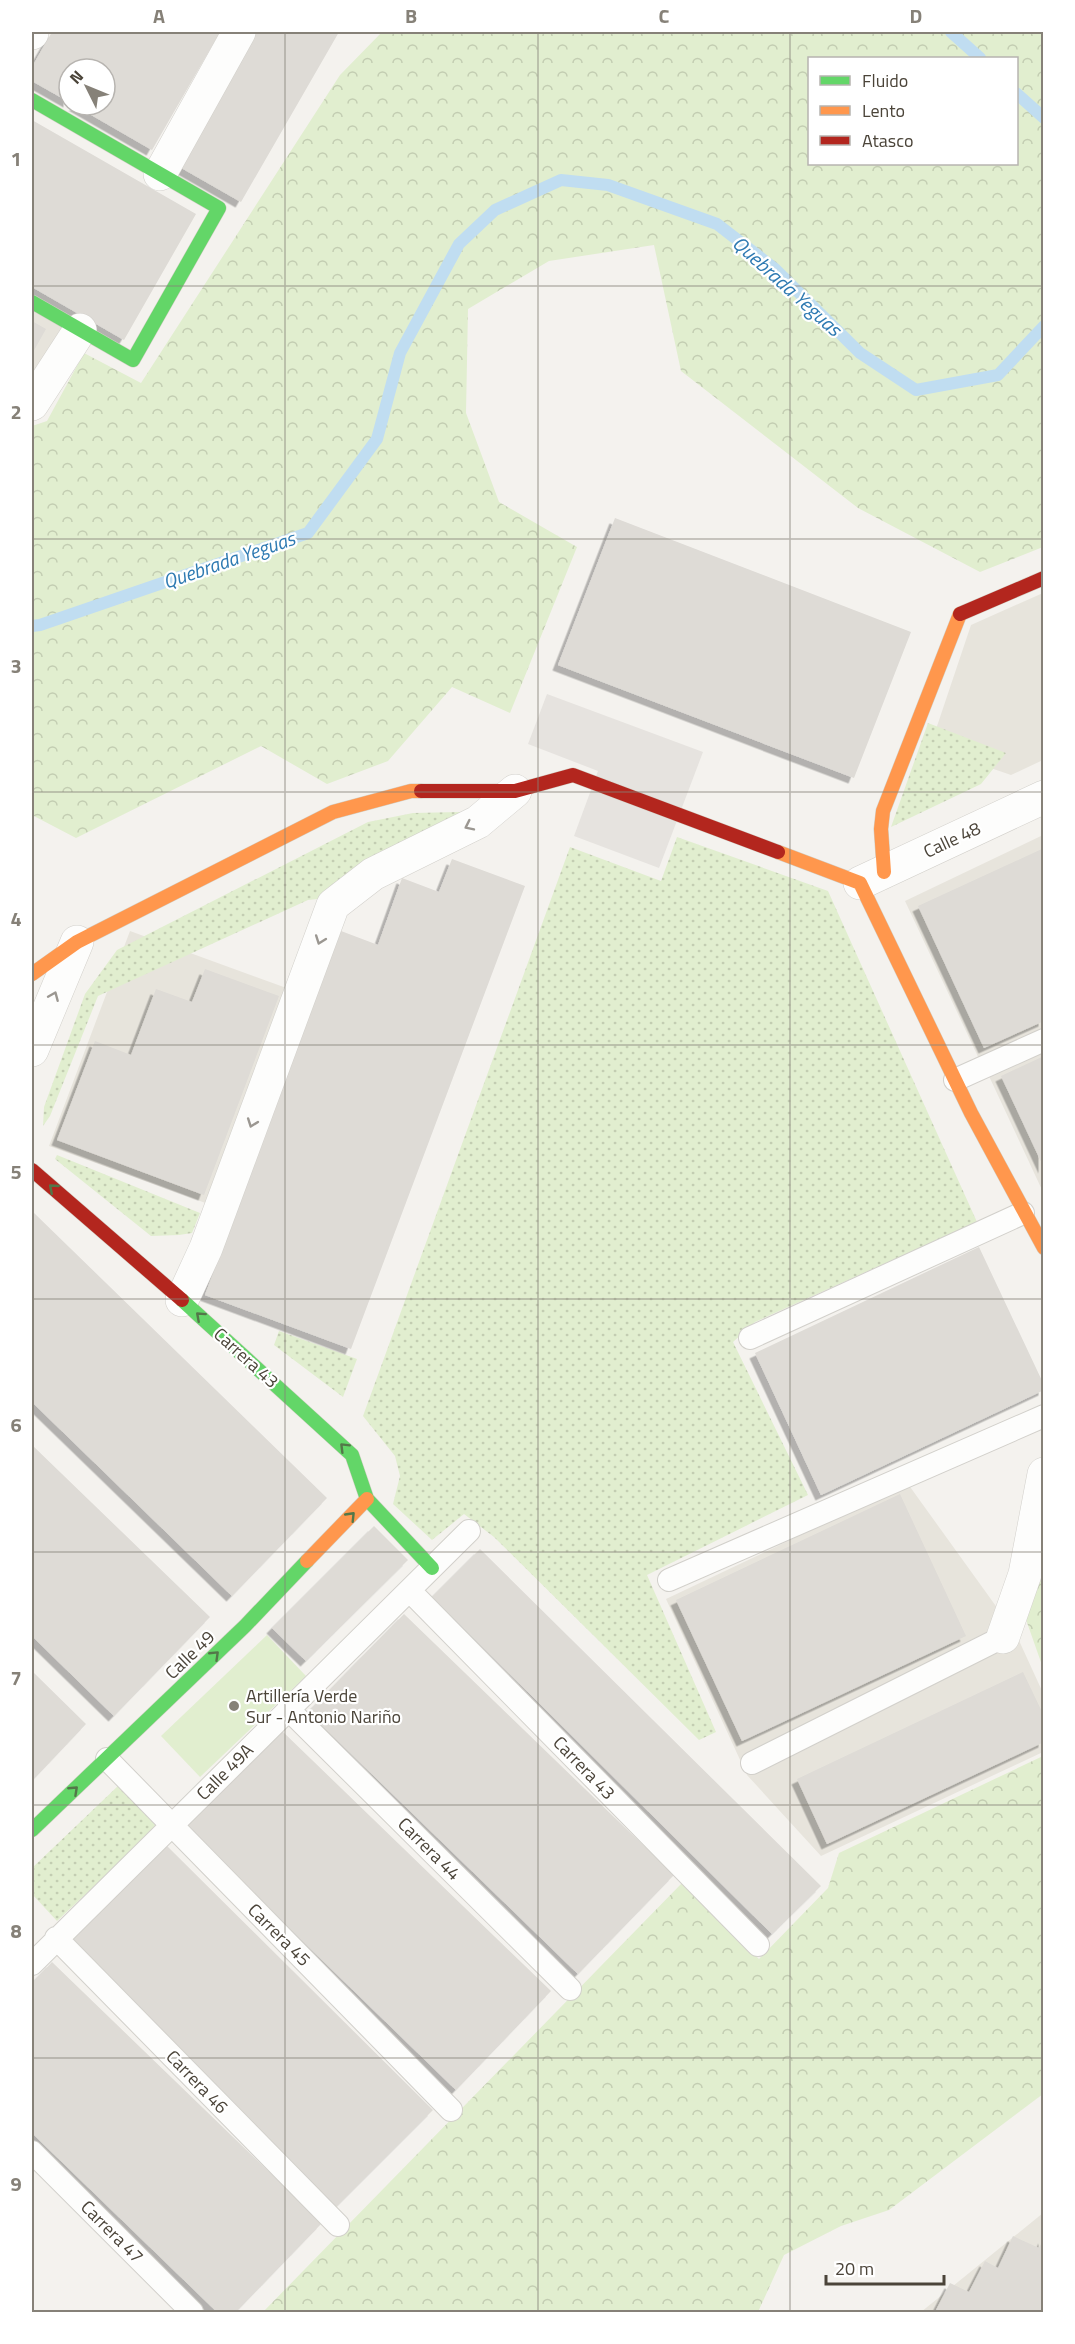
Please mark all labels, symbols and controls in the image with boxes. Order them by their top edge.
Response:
text: A [153,0,165,31]
text: B [405,0,417,31]
text: C [659,0,670,31]
text: D [910,0,922,31]
north arrow [57,57,117,117]
legend [808,57,1018,165]
text: N [63,65,89,89]
text: Fluido [862,67,908,94]
text: Lento [862,97,905,124]
text: Atasco [862,127,913,154]
text: 1 [10,143,22,174]
water label: Quebrada Yeguas [726,228,850,344]
text: 2 [10,396,22,427]
water label: Quebrada Yeguas [159,522,300,597]
text: 3 [10,650,22,681]
street label: Calle 48 [919,815,985,865]
one-way arrow [464,819,475,831]
text: 4 [10,903,22,934]
one-way arrow [315,934,327,945]
one-way arrow [47,991,59,1002]
one-way arrow [247,1117,260,1128]
text: 5 [10,1156,22,1187]
one-way arrow [49,1184,59,1195]
one-way arrow [196,1312,206,1323]
street label: Carrera 43 [208,1321,285,1394]
text: 6 [10,1409,22,1440]
one-way arrow [340,1443,350,1454]
one-way arrow [344,1512,355,1523]
street label: Calle 49 [159,1624,221,1685]
one-way arrow [209,1651,219,1662]
text: 7 [10,1662,22,1693]
place label: Artillería Verde Sur - Antonio Nariño [246,1682,401,1730]
marker: Artillería Verde Sur - Antonio Nariño [227,1699,241,1713]
street label: Carrera 43 [547,1730,622,1806]
street label: Calle 49A [190,1737,260,1806]
one-way arrow [68,1786,78,1797]
street label: Carrera 44 [392,1811,467,1886]
street label: Carrera 45 [242,1897,317,1972]
text: 8 [10,1915,22,1946]
street label: Carrera 46 [160,2044,235,2120]
text: 9 [10,2168,22,2199]
street label: Carrera 47 [75,2194,150,2269]
scale bar [826,2248,944,2286]
text: 20 m [835,2255,874,2282]

